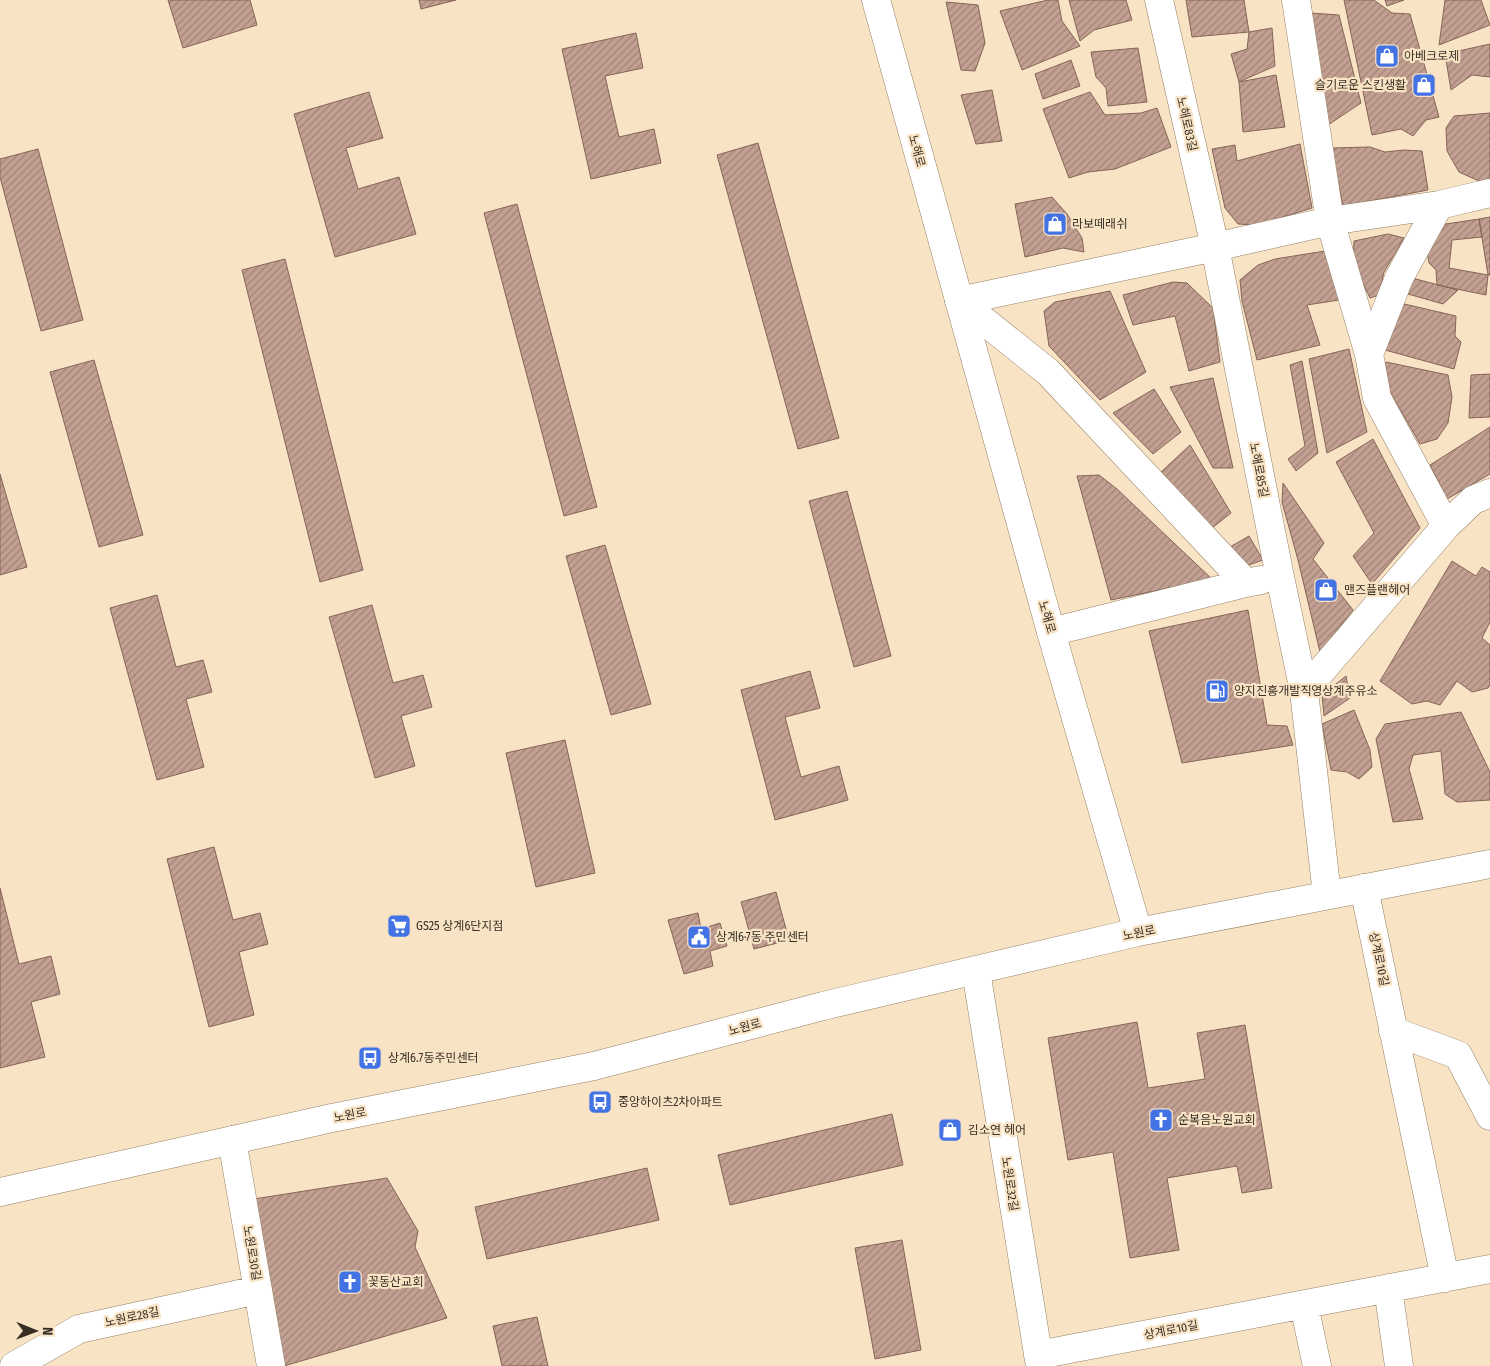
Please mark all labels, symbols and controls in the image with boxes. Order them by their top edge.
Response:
shop icon: 아베크로제 [1374,43,1400,69]
place label: 아베크로제 [1404,49,1459,63]
shop icon: 슬기로운 스킨생활 [1411,72,1437,98]
place label: 슬기로운 스킨생활 [1315,78,1406,92]
street label: 노해로83길 [1174,95,1200,153]
street label: 노해로 [906,133,928,169]
shop icon: 라보떼래쉬 [1042,211,1068,237]
place label: 라보떼래쉬 [1072,217,1127,231]
street label: 노해로85길 [1247,441,1271,499]
shop icon: 맨즈플랜헤어 [1313,577,1339,603]
place label: 맨즈플랜헤어 [1344,583,1410,597]
street label: 노해로 [1036,599,1058,635]
fuel station icon: 양지진흥개발직영상계주유소 [1204,678,1230,704]
place label: 양지진흥개발직영상계주유소 [1234,684,1378,698]
supermarket icon: GS25 상계6단지점 [386,913,412,939]
place label: GS25 상계6단지점 [416,919,503,933]
street label: 노원로 [1121,923,1157,943]
public building icon: 상계6·7동 주민센터 [686,924,712,950]
place label: 상계6·7동 주민센터 [716,930,809,944]
street label: 상계로10길 [1366,931,1392,987]
street label: 노원로 [727,1016,763,1038]
bus stop icon: 상계6.7동주민센터 [357,1045,383,1071]
place label: 상계6.7동주민센터 [388,1051,479,1065]
bus stop icon: 중앙하이츠2차아파트 [587,1089,613,1115]
place label: 중앙하이츠2차아파트 [618,1095,723,1109]
street label: 노원로 [332,1105,368,1125]
church icon: 순복음노원교회 [1148,1107,1174,1133]
place label: 순복음노원교회 [1178,1113,1255,1127]
shop icon: 김소연 헤어 [937,1117,963,1143]
place label: 김소연 헤어 [968,1123,1026,1137]
street label: 노원로32길 [999,1156,1021,1212]
street label: 노원로30길 [240,1224,264,1282]
church icon: 꽃동산교회 [337,1269,363,1295]
place label: 꽃동산교회 [368,1275,423,1289]
street label: 노원로28길 [103,1304,161,1330]
north arrow [10,1306,60,1356]
street label: 상계로10길 [1143,1318,1199,1342]
text: N [39,1327,56,1336]

